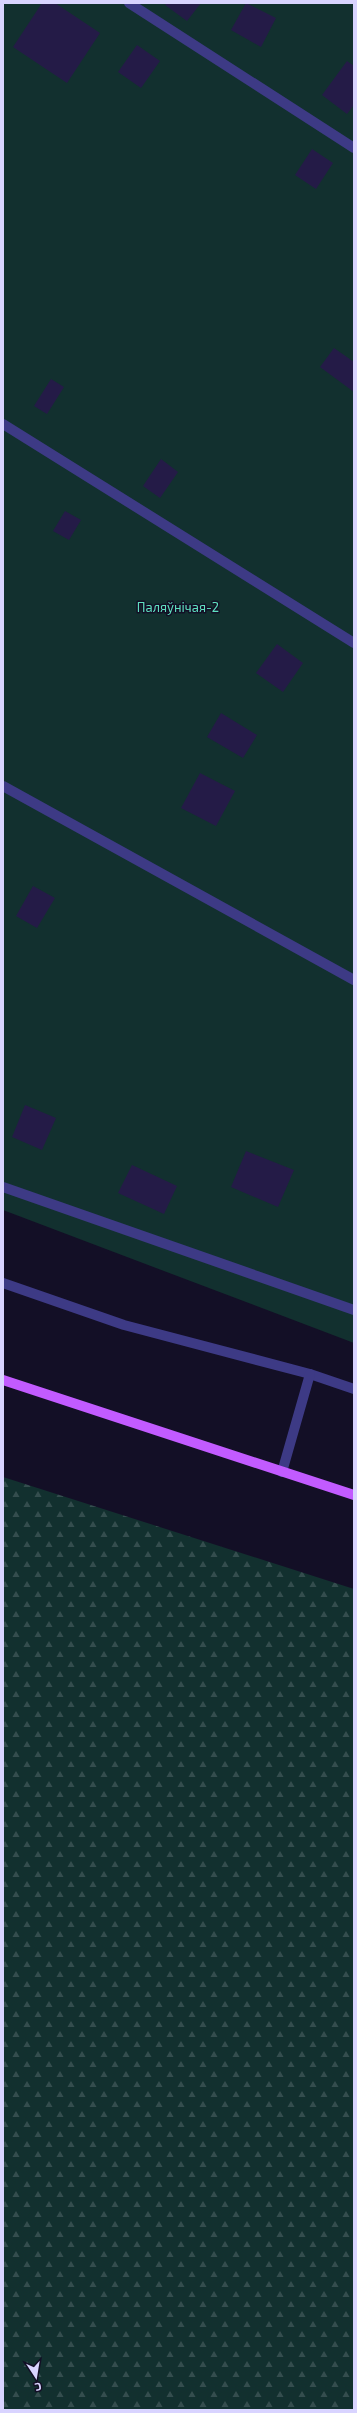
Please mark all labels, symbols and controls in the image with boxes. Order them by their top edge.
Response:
park label: Паляўнічая-2 [137,599,219,615]
north arrow [16,2357,56,2397]
text: С [33,2380,43,2394]

